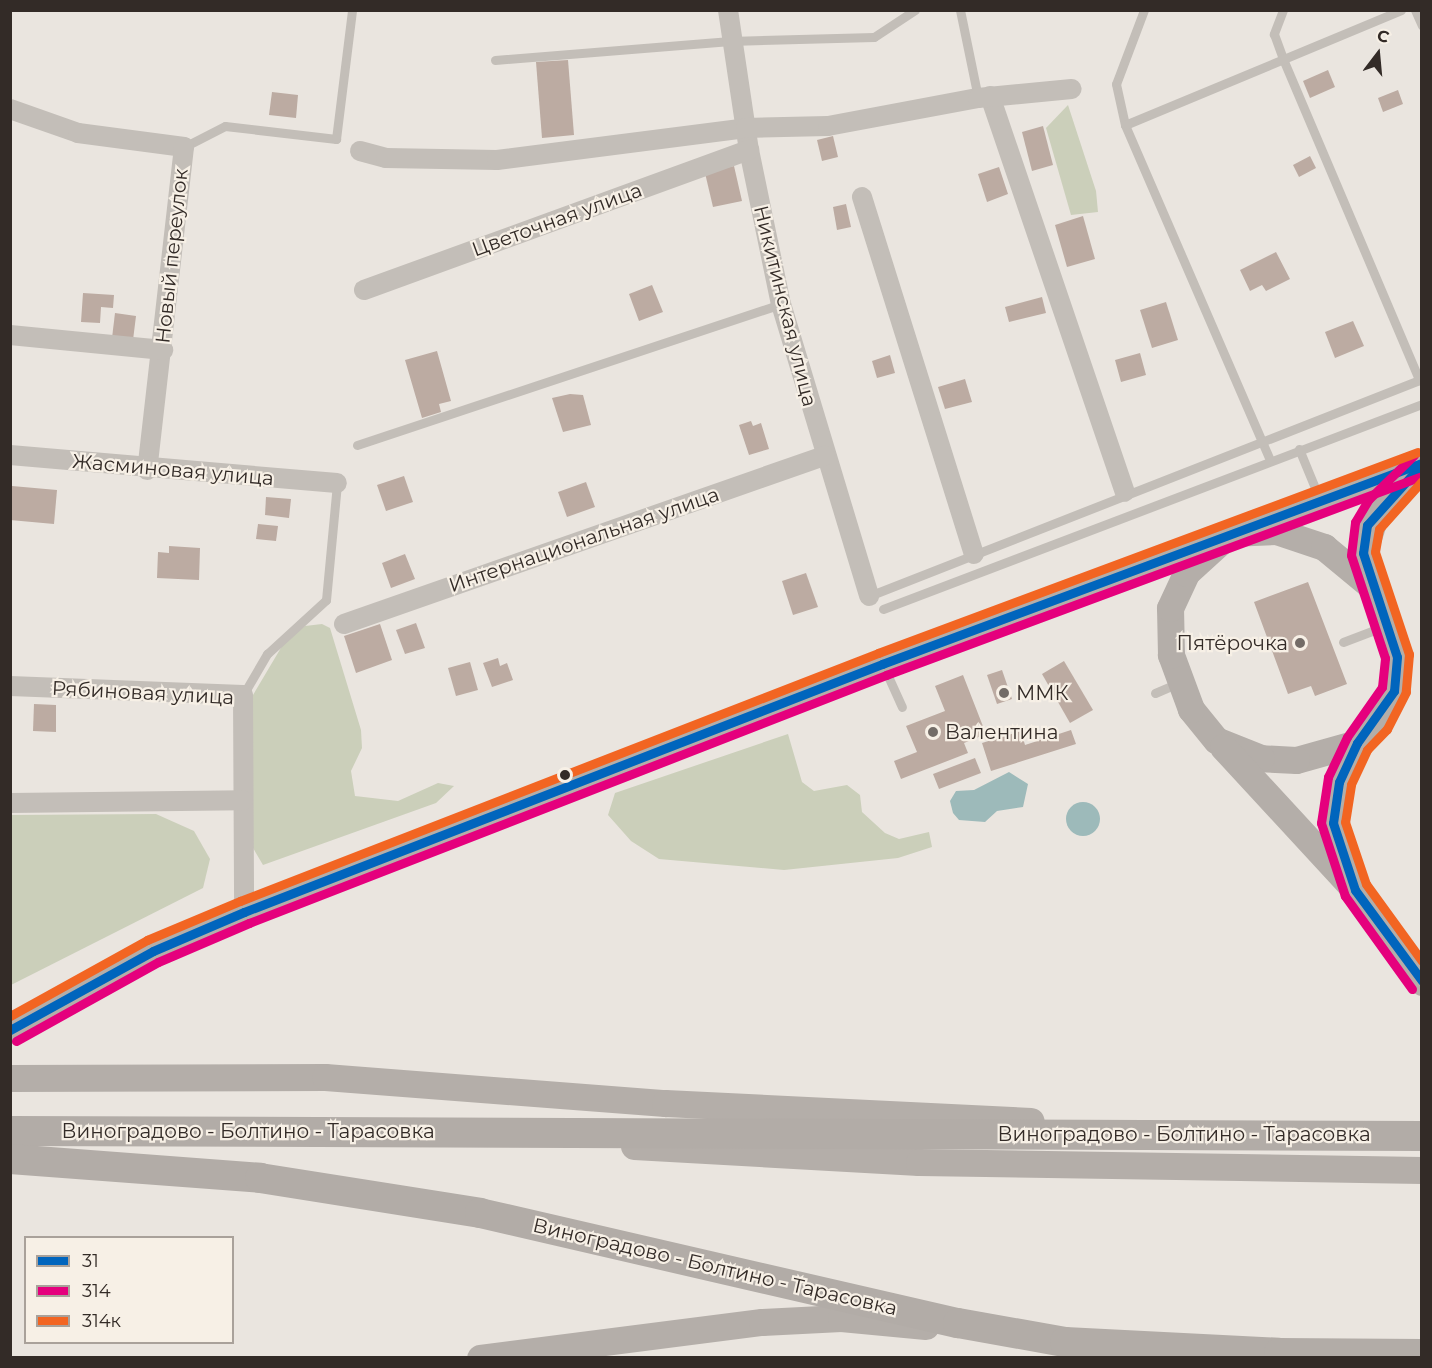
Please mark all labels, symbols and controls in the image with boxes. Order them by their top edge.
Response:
north arrow [1348,24,1408,84]
text: С [1375,25,1391,47]
street label: Новый переулок [151,168,193,344]
street label: Цветочная улица [469,178,645,262]
street label: Никитинская улица [748,203,822,409]
street label: Жасминовая улица [71,449,275,491]
street label: Интернациональная улица [446,482,722,598]
place label: Пятёрочка [1177,631,1288,655]
marker: Пятёрочка [1293,636,1307,650]
street label: Рябиновая улица [51,676,235,710]
place label: ММК [1016,681,1069,705]
marker: ММК [997,686,1011,700]
place label: Валентина [945,720,1059,744]
marker: Валентина [926,725,940,739]
unlabelled marker [559,769,571,781]
street label: Виноградово - Болтино - Тарасовка [61,1119,435,1143]
street label: Виноградово - Болтино - Тарасовка [997,1122,1371,1146]
street label: Виноградово - Болтино - Тарасовка [531,1213,899,1321]
legend [24,1236,234,1344]
text: 31 [82,1250,99,1272]
text: 314 [82,1280,111,1302]
text: 314к [82,1310,121,1332]

